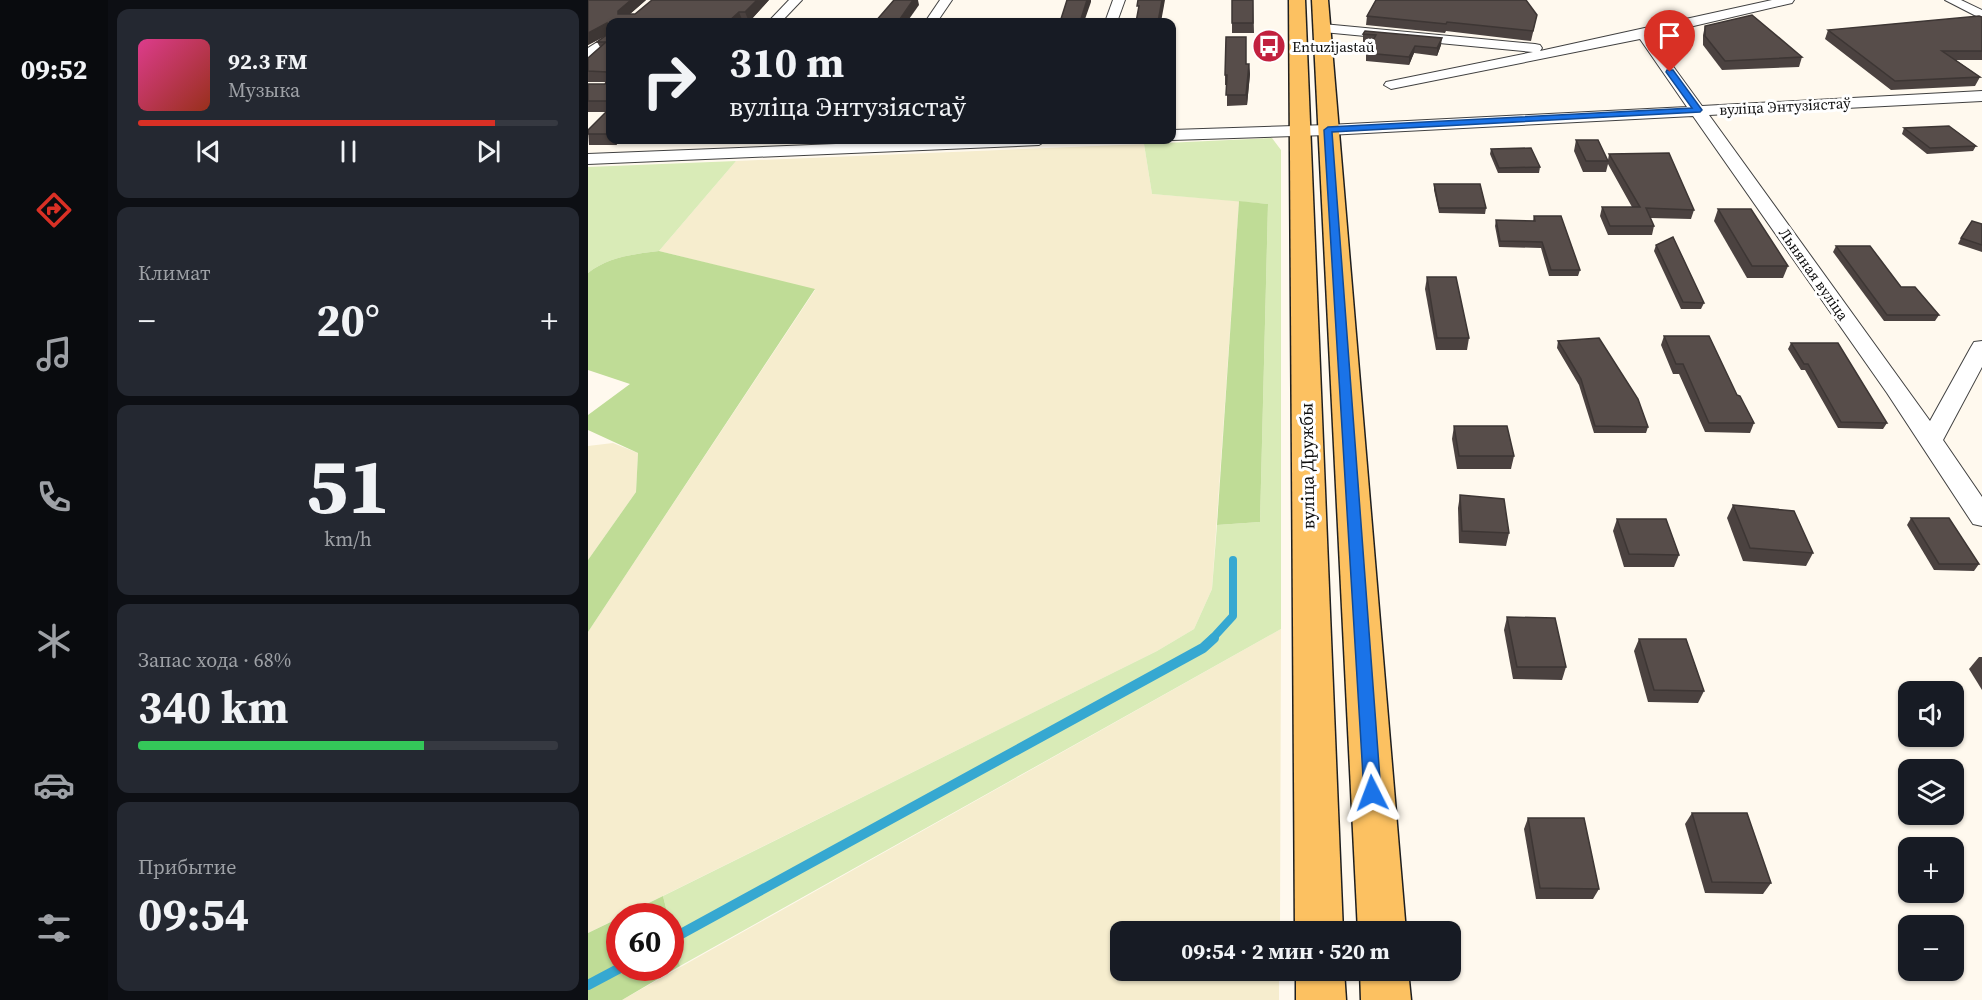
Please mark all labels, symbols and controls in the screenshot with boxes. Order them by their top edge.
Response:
pin [1644,10,1695,72]
icon: arrive [1653,19,1686,52]
bus stop icon: Entuzijastaŭ [1251,28,1287,64]
text: 310 m [729,33,844,91]
place label: Entuzijastaŭ [1292,36,1375,57]
icon: right [630,42,708,120]
text: 92.3 FM [228,46,307,76]
text: 09:52 [21,51,87,88]
text: Музыка [228,76,300,104]
text: вуліца Энтузіястаў [729,88,966,125]
street label: вуліца Энтузіястаў [1719,92,1852,120]
icon: previous [192,135,225,168]
icon: pause [332,135,365,168]
icon: next [472,135,505,168]
icon: directions [33,189,75,231]
street label: Льняная вуліца [1774,223,1854,325]
text: Климат [138,259,211,287]
text: 20° [316,289,380,351]
text: − [138,298,156,343]
text: + [540,298,558,343]
icon: music [33,333,75,375]
street label: вуліца Дружбы [1293,402,1321,530]
text: 51 [306,432,390,539]
icon: phone [33,476,75,518]
text: km/h [324,525,372,553]
icon: climate [33,620,75,662]
text: Запас хода · 68% [138,646,291,674]
text: 340 km [138,676,289,738]
map controls [1898,681,1964,981]
button: sound [1898,681,1964,747]
button: layers [1898,759,1964,825]
position arrow [1340,761,1404,825]
icon: car [33,764,75,806]
button: + [1898,837,1964,903]
text: Прибытие [138,853,236,881]
text: 09:54 [138,883,249,945]
speed limit sign: 60 [606,903,684,981]
icon: filters [33,907,75,949]
button: − [1898,915,1964,981]
text: 09:54 · 2 мин · 520 m [1181,936,1390,966]

